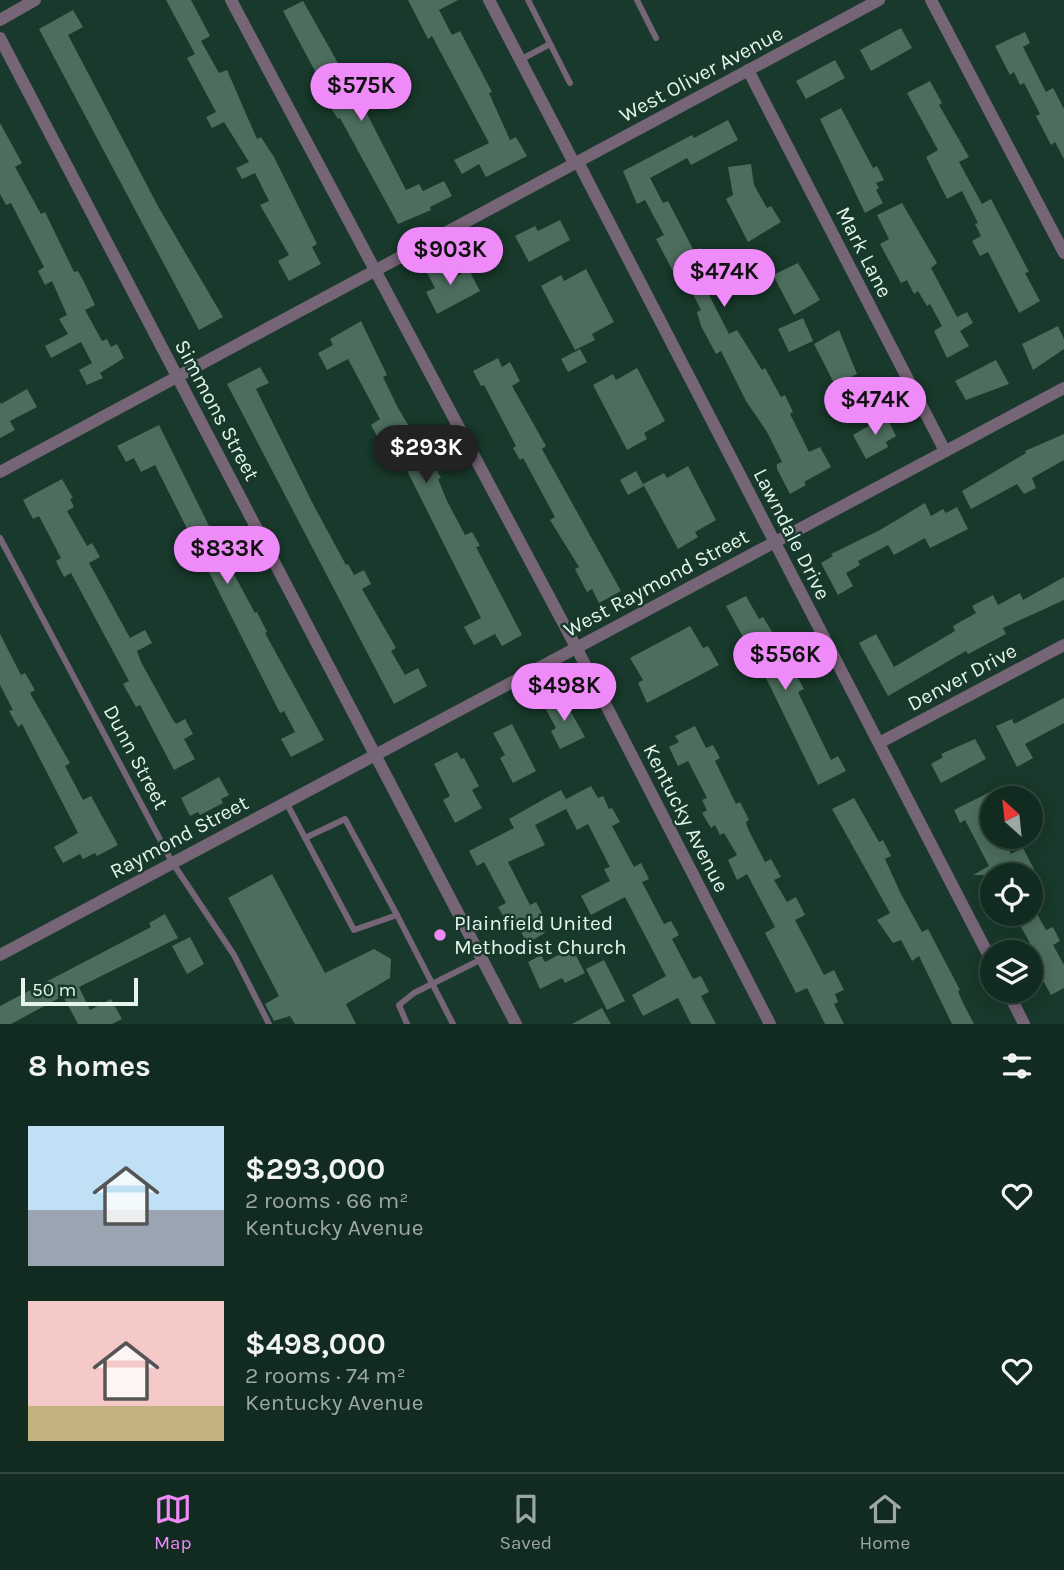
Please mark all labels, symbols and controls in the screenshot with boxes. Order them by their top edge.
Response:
street label: West Oliver Avenue [615,21,787,127]
pin: $575K [312,64,410,123]
text: $575K [326,72,396,99]
street label: Mark Lane [831,203,897,301]
pin: $903K [401,228,499,287]
text: $903K [413,236,487,263]
pin: $474K [675,250,773,309]
text: $474K [689,258,759,285]
street label: Simmons Street [170,335,264,485]
pin: $474K [826,378,924,437]
text: $474K [840,386,910,413]
pin: $293K [377,426,475,485]
text: $293K [389,434,463,461]
street label: Lawndale Drive [749,464,835,604]
street label: West Raymond Street [559,524,753,642]
pin: $833K [178,526,276,586]
text: $833K [190,535,264,562]
pin: $556K [736,632,834,692]
street label: Denver Drive [903,638,1021,716]
text: $556K [749,641,821,668]
pin: $498K [515,664,613,723]
text: $498K [527,672,601,699]
street label: Dunn Street [99,701,174,813]
street label: Kentucky Avenue [638,740,734,896]
north arrow [980,786,1043,849]
map controls [980,786,1043,1003]
street label: Raymond Street [106,790,252,884]
button: locate [980,863,1043,926]
place label: Plainfield United Methodist Church [454,911,627,959]
marker: Plainfield United Methodist Church [432,927,448,943]
button: layers [980,940,1043,1003]
scale bar [21,975,138,1007]
text: 50 m [32,979,76,1001]
icon: filters [998,1047,1036,1085]
text: 8 homes [28,1048,151,1084]
text: $293,000 [245,1151,385,1187]
icon: home [84,1154,168,1238]
icon: heart [998,1177,1036,1215]
text: 2 rooms · 66 m² [245,1187,408,1214]
text: Kentucky Avenue [245,1214,424,1241]
text: $498,000 [245,1326,386,1362]
icon: home [84,1329,168,1413]
icon: heart [998,1352,1036,1390]
text: 2 rooms · 74 m² [245,1362,406,1389]
text: Kentucky Avenue [245,1389,424,1416]
tab: Map [154,1490,192,1554]
tab: Saved [499,1490,552,1554]
tab: Home [860,1490,910,1554]

